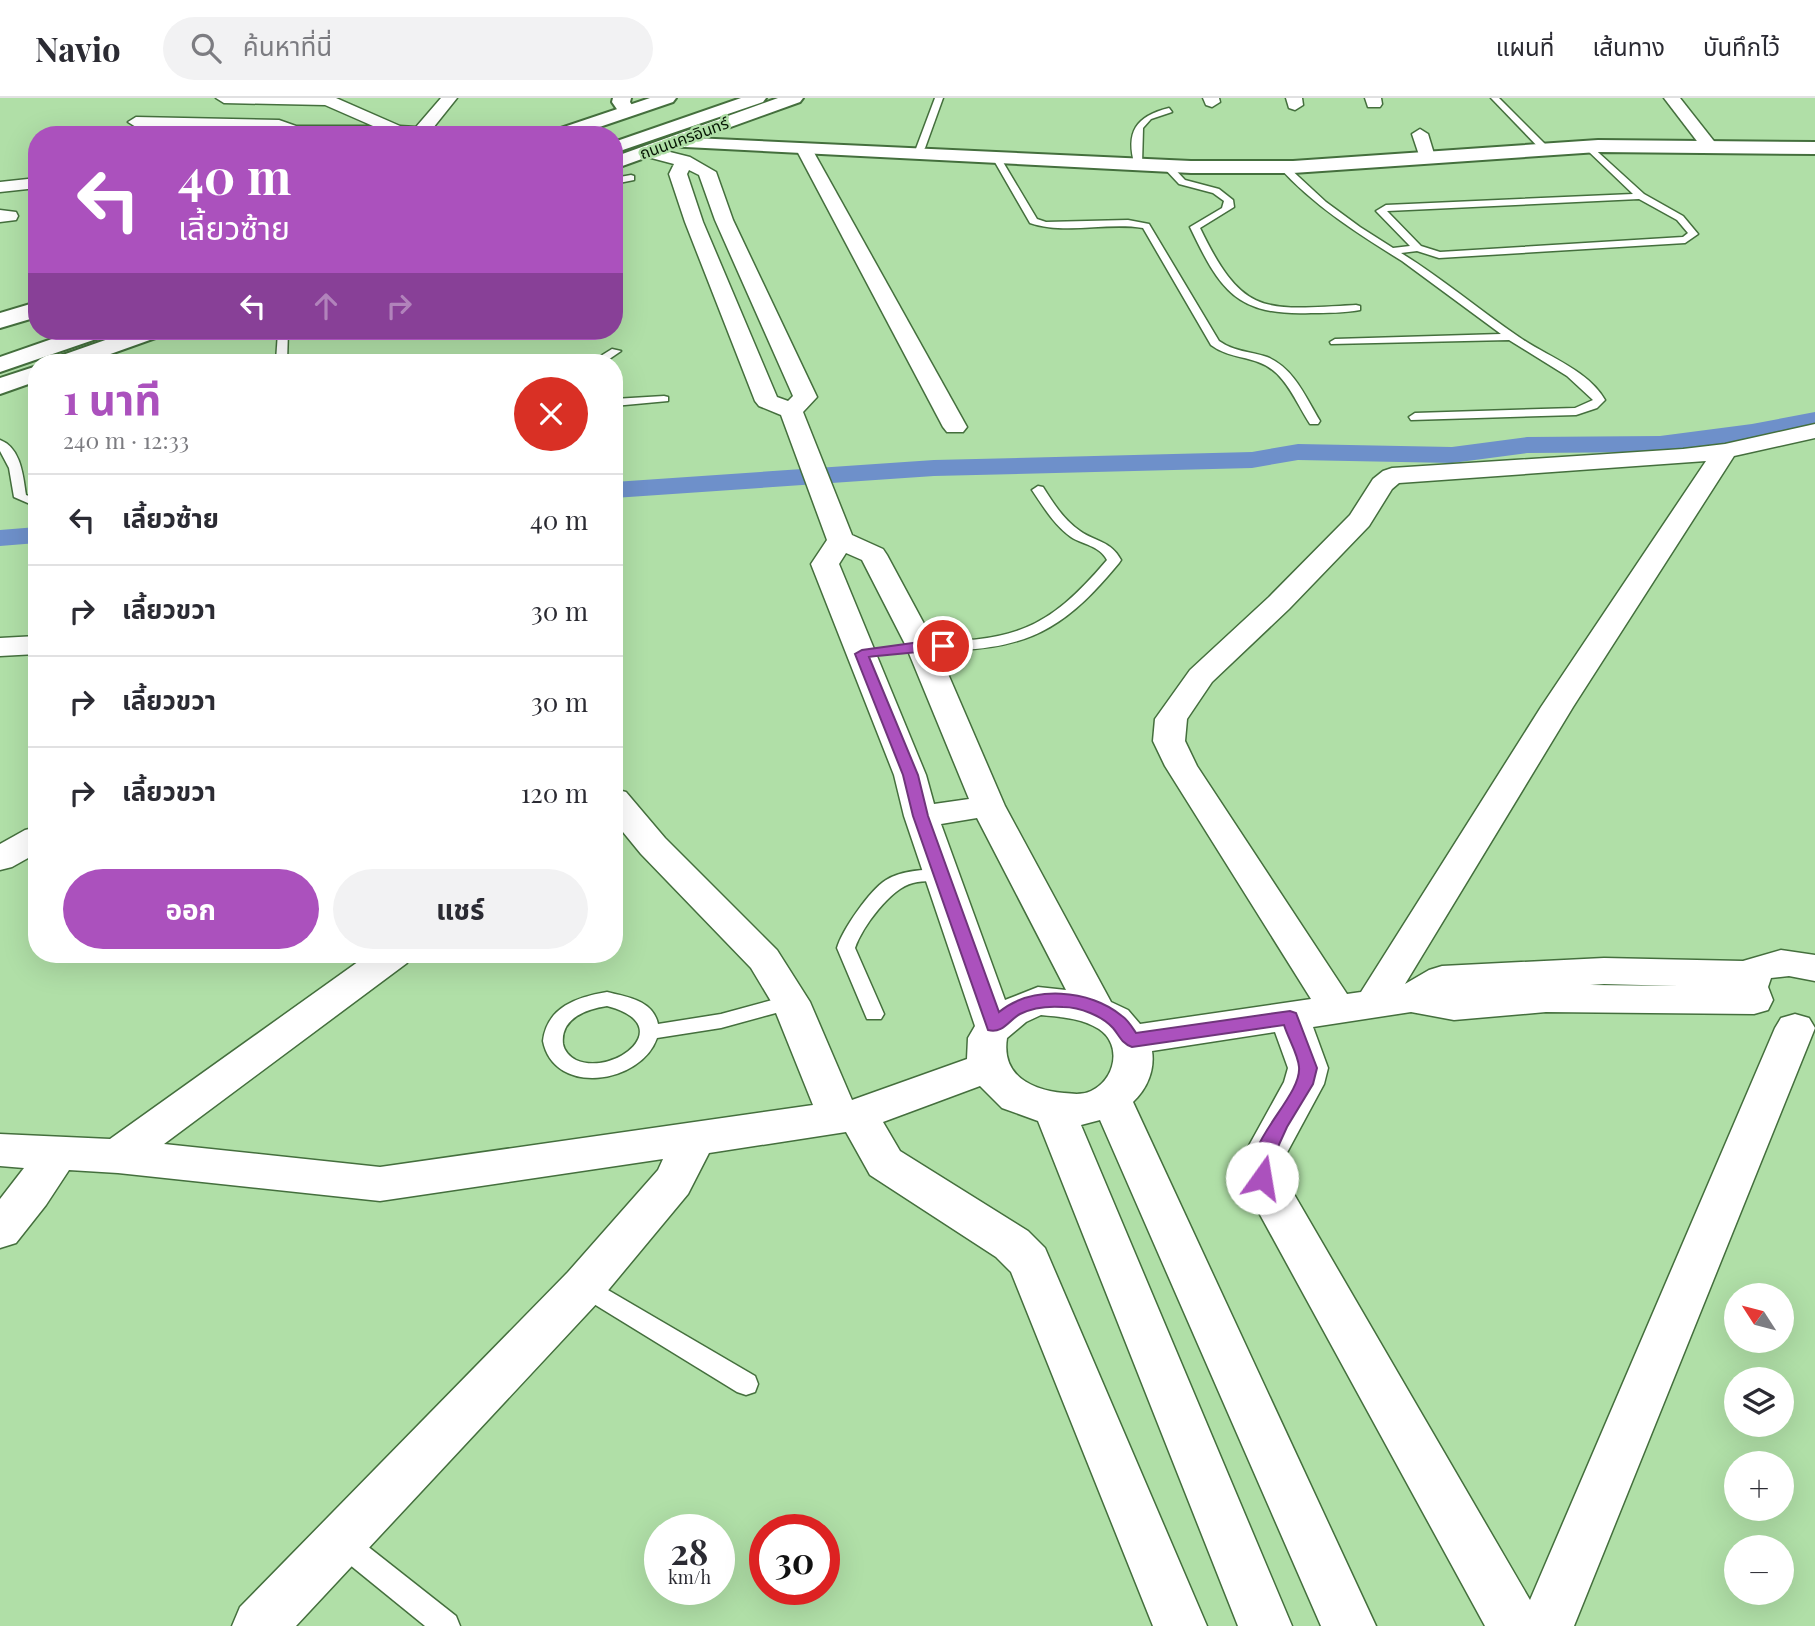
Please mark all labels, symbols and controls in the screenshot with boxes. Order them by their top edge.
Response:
search box [163,17,653,80]
text: Navio [35,26,121,70]
text: ค้นหาที่นี่ [243,28,332,63]
icon: search [187,29,225,67]
text: แผนที่ [1496,30,1554,62]
text: เส้นทาง [1592,30,1665,62]
text: บันทึกไว้ [1703,30,1780,62]
street label: ถนนนครอินทร์ [636,111,732,163]
text: 40 m [178,142,291,207]
icon: left [63,154,154,245]
text: เลี้ยวซ้าย [178,205,290,248]
icon: left [234,287,272,325]
icon: ahead [307,287,345,325]
icon: right [380,287,418,325]
text: 1 นาที [63,370,161,426]
button: close [514,377,588,451]
text: 240 m · 12:33 [63,424,189,455]
text: เลี้ยวซ้าย [122,500,219,535]
icon: left [63,501,101,539]
text: 40 m [530,502,588,537]
text: เลี้ยวขวา [122,591,216,626]
icon: right [63,592,101,630]
text: 30 m [531,593,588,628]
pin [913,616,973,676]
icon: arrive [924,627,962,665]
text: เลี้ยวขวา [122,682,216,717]
icon: right [63,683,101,721]
text: 30 m [531,684,588,719]
text: เลี้ยวขวา [122,773,216,808]
icon: right [63,774,101,812]
text: 120 m [521,775,588,810]
button: ออก [63,869,319,949]
button: แชร์ [333,869,588,949]
position arrow [1225,1141,1299,1215]
north arrow [1724,1283,1794,1353]
map controls [1724,1283,1794,1605]
button: layers [1724,1367,1794,1437]
button: + [1724,1451,1794,1521]
speed limit sign: 30 [749,1514,840,1605]
text: 28 [671,1527,708,1574]
button: − [1724,1535,1794,1605]
text: km/h [668,1565,711,1589]

